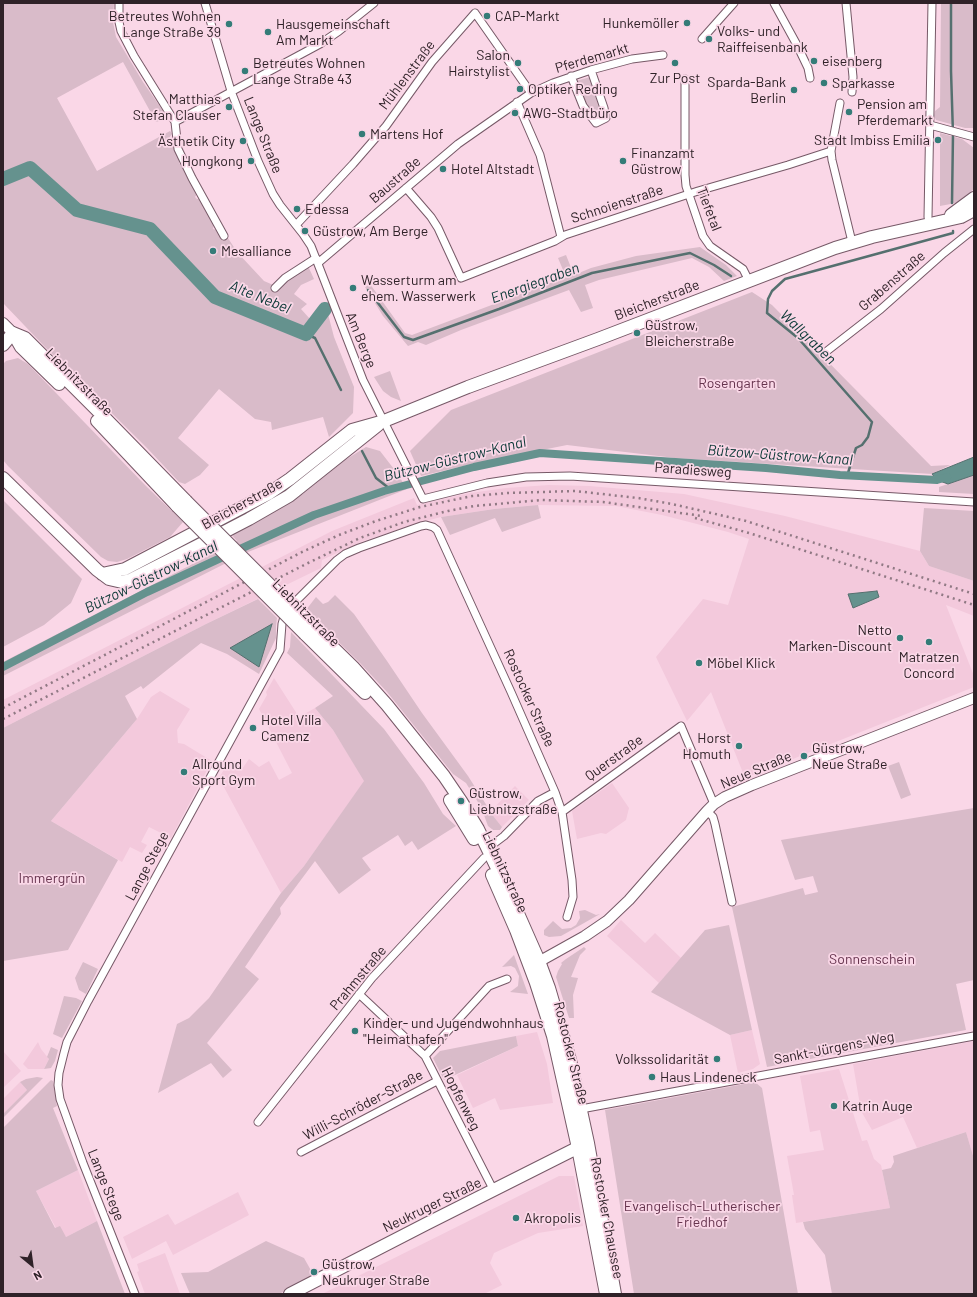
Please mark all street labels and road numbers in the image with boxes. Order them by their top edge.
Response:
street label: Mühlenstraße [375,37,439,113]
street label: Pferdemarkt [553,39,631,77]
street label: Lange Straße [240,94,286,176]
street label: Baustraße [366,153,424,207]
street label: Schnoienstraße [569,181,665,227]
street label: Tiefetal [693,185,725,233]
street label: Grabenstraße [855,248,929,314]
street label: Bleicherstraße [612,276,702,324]
street label: Am Berge [342,310,380,370]
street label: Liebnitzstraße [42,345,116,419]
street label: Paradiesweg [654,459,732,481]
street label: Bleicherstraße [199,475,285,533]
street label: Liebnitzstraße [269,576,343,650]
street label: Rostocker Straße [500,646,558,750]
street label: Querstraße [582,731,646,785]
street label: Neue Straße [718,748,794,792]
street label: Liebnitzstraße [479,828,531,916]
street label: Lange Stege [122,829,172,903]
street label: Prahmstraße [326,942,390,1014]
street label: Rostocker Straße [550,1000,592,1106]
street label: Sankt-Jürgens-Weg [772,1028,896,1068]
street label: Hopfenweg [438,1065,484,1133]
street label: Willi-Schröder-Straße [300,1066,426,1144]
street label: Lange Stege [84,1147,128,1223]
street label: Rostocker Chaussee [587,1156,627,1280]
street label: Neukruger Straße [380,1174,484,1236]

